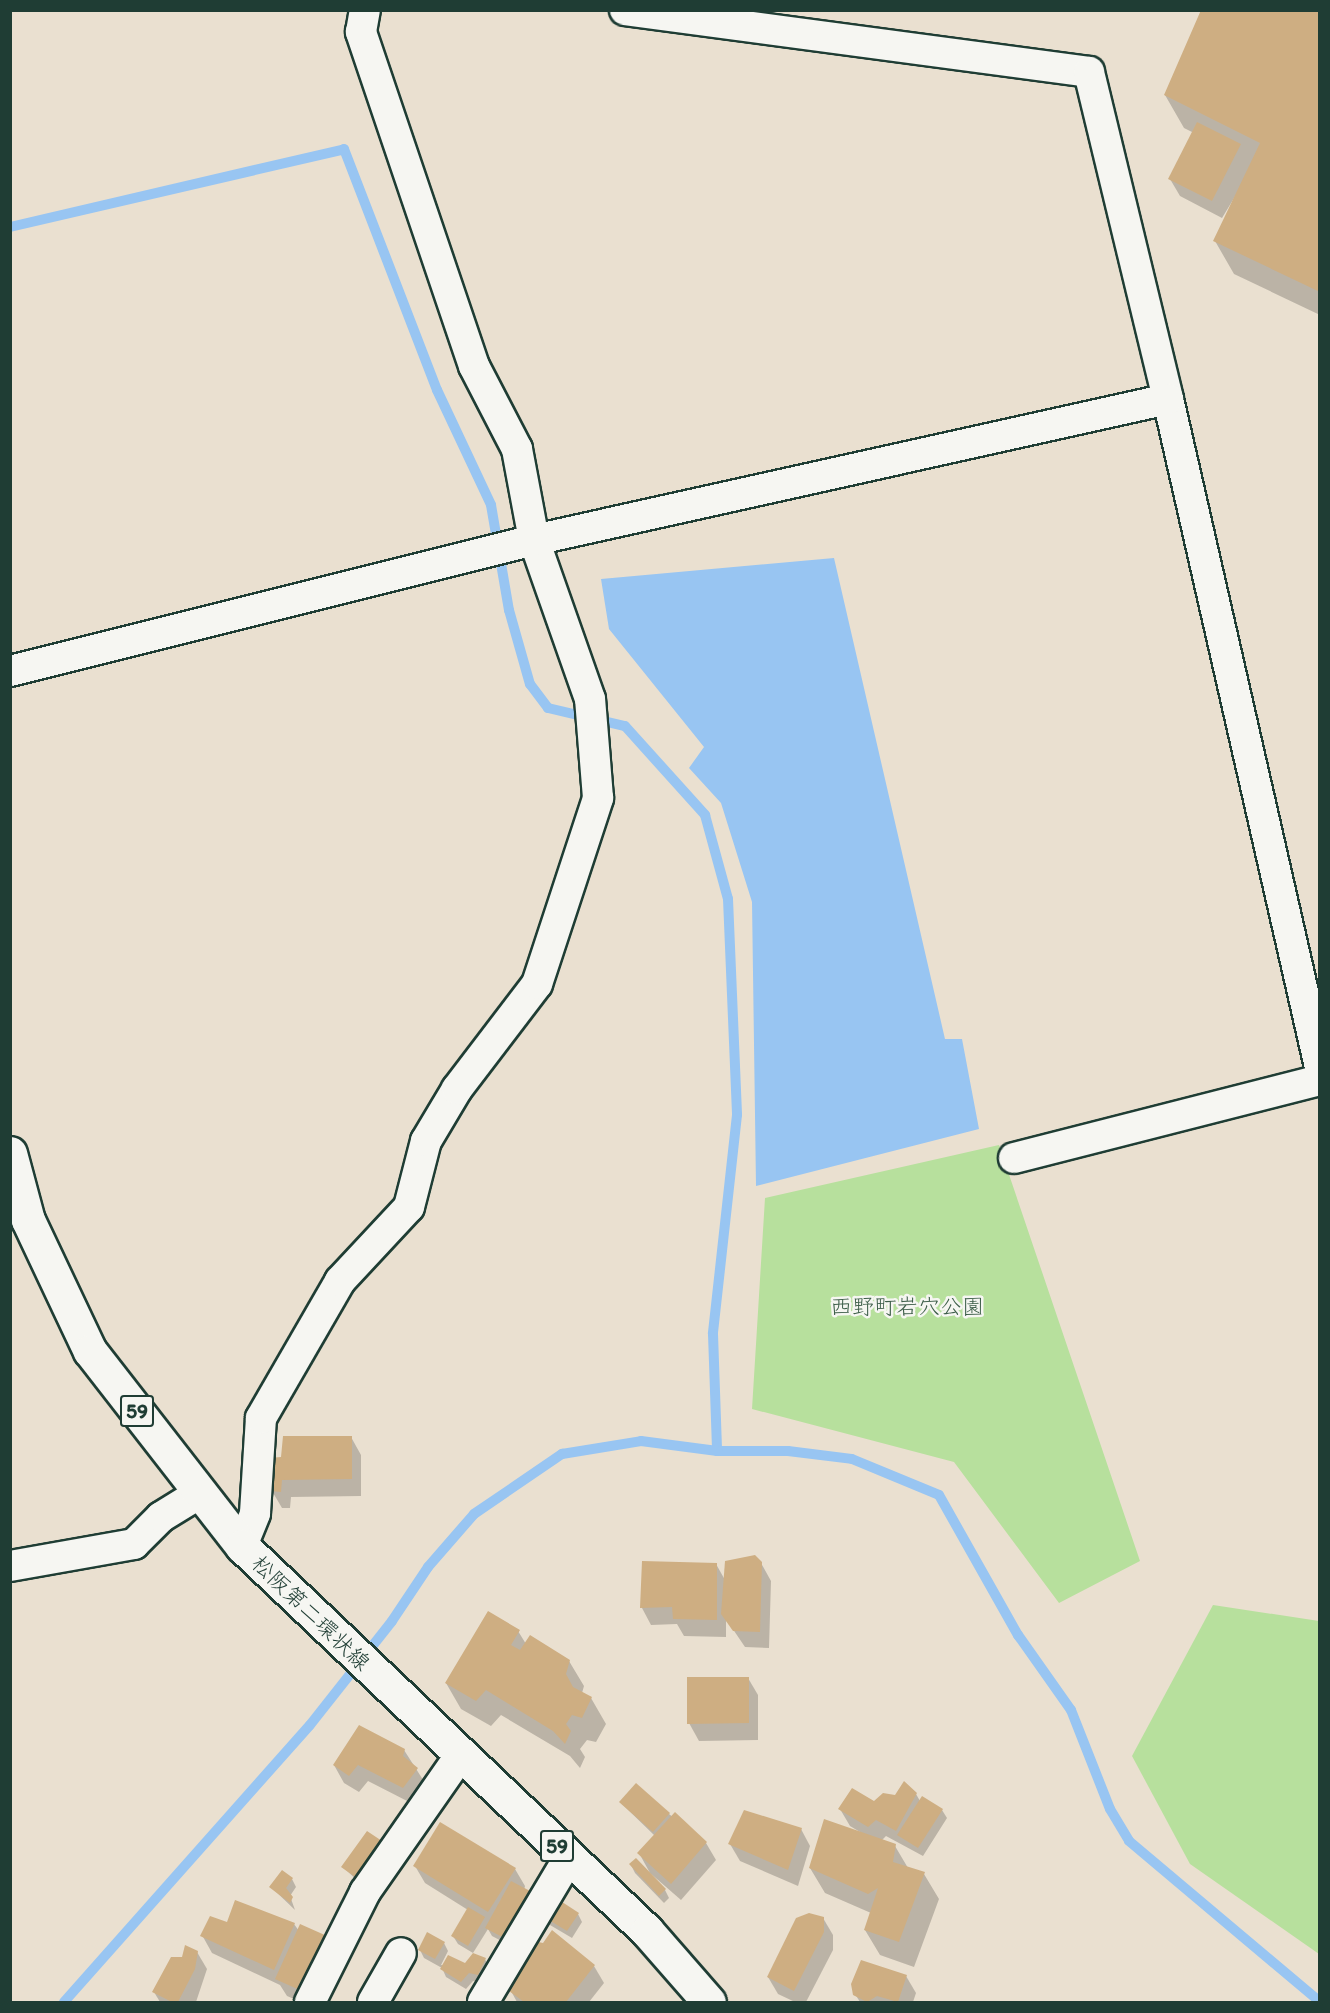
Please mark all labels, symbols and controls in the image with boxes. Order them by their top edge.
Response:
park label: 西野町岩穴公園 [830,1294,984,1320]
road number: 59 [119,1393,155,1429]
street label: 松阪第二環状線 [246,1550,376,1676]
road number: 59 [539,1828,575,1864]

